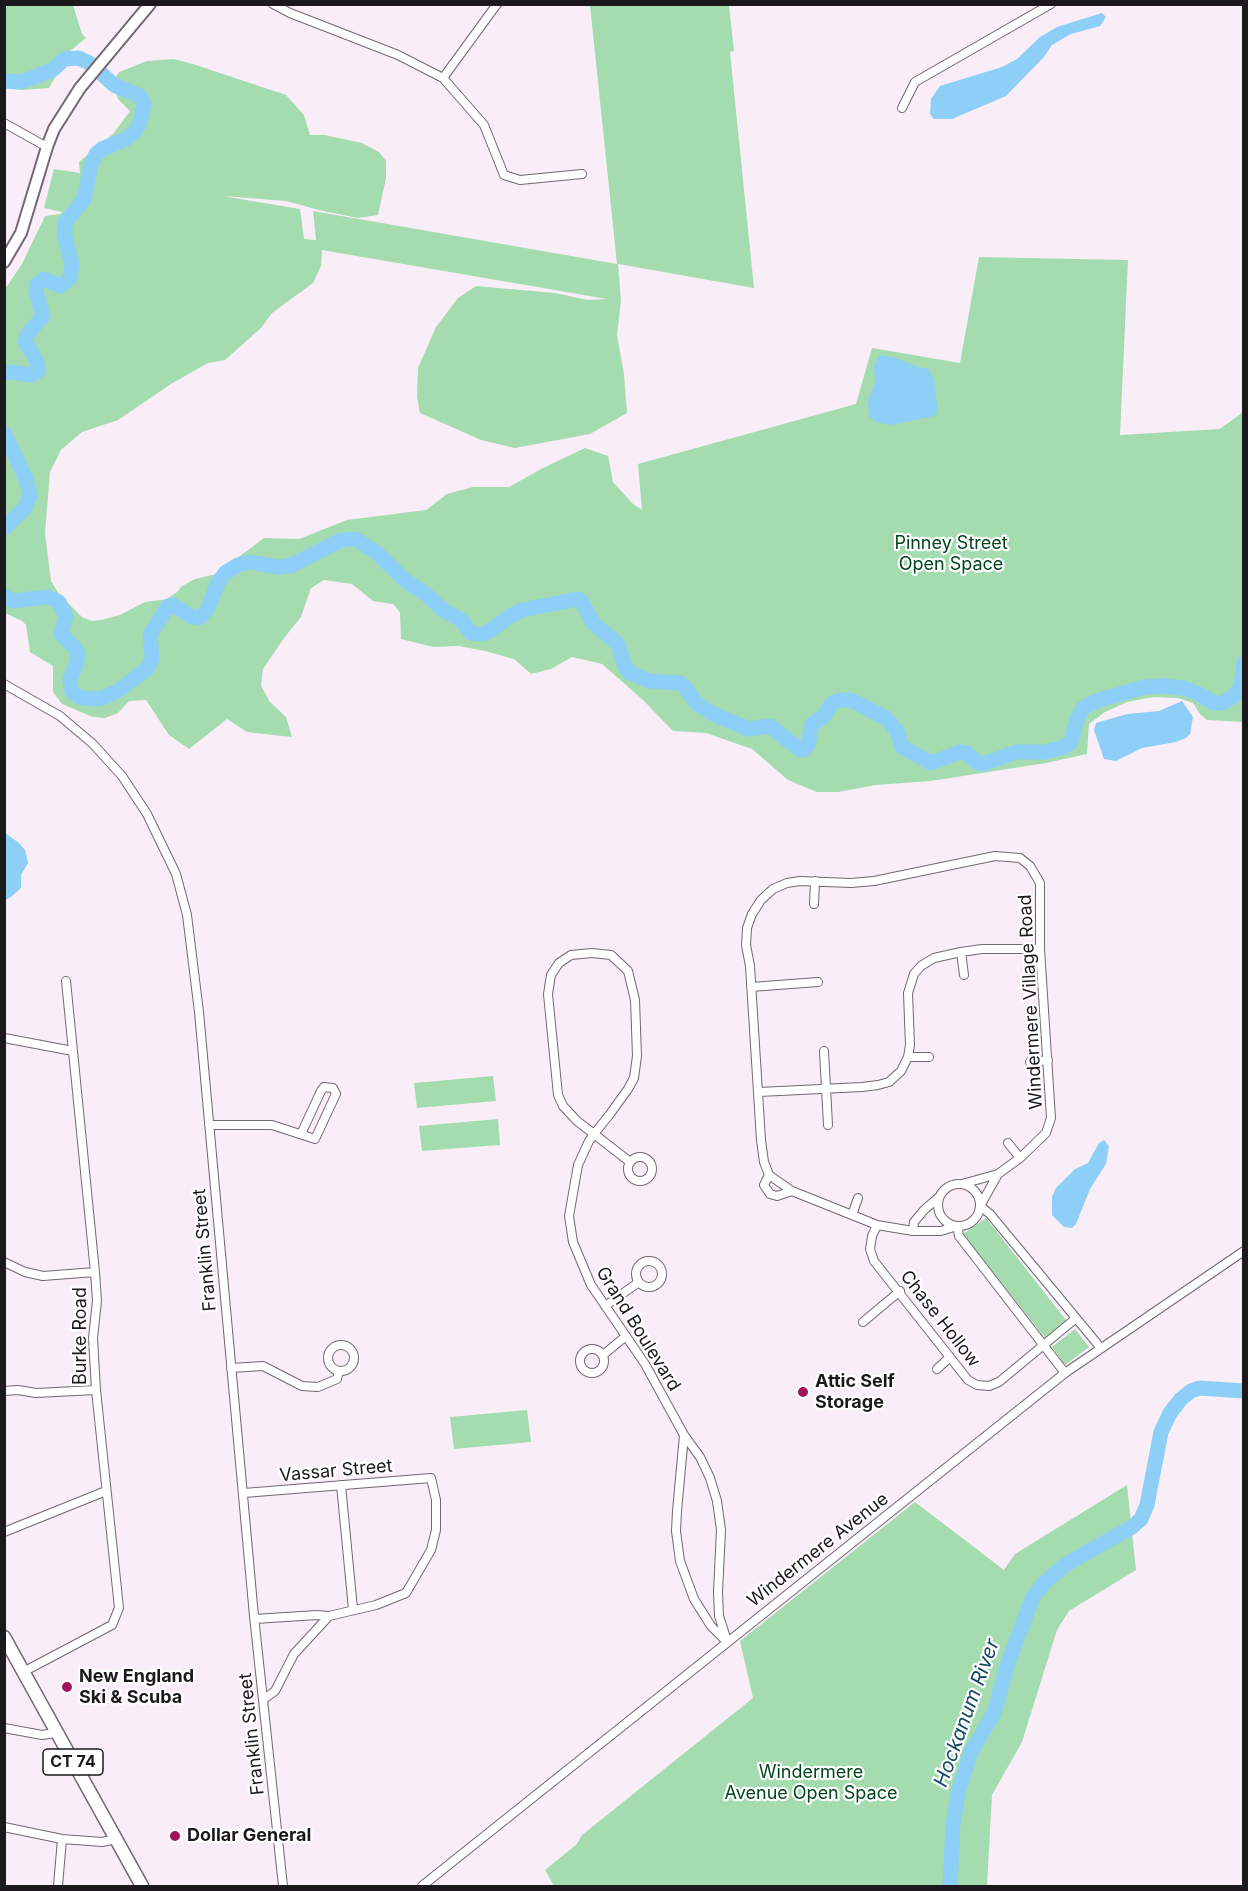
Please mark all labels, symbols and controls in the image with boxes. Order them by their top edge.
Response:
park label: Pinney Street Open Space [894,533,1008,576]
street label: Windermere Village Road [1015,894,1047,1110]
street label: Franklin Street [189,1188,221,1312]
street label: Grand Boulevard [591,1263,685,1395]
street label: Chase Hollow [895,1266,985,1372]
street label: Burke Road [70,1287,92,1385]
place label: Attic Self Storage [815,1371,895,1414]
marker: Attic Self Storage [796,1385,810,1399]
street label: Vassar Street [279,1455,393,1487]
street label: Windermere Avenue [743,1488,893,1612]
water label: Hockanum River [929,1636,1005,1790]
place label: New England Ski & Scuba [79,1666,194,1708]
street label: Franklin Street [235,1672,269,1796]
marker: New England Ski & Scuba [60,1680,74,1694]
road number: CT 74 [43,1749,103,1775]
park label: Windermere Avenue Open Space [725,1762,897,1804]
place label: Dollar General [187,1825,311,1847]
marker: Dollar General [168,1829,182,1843]

